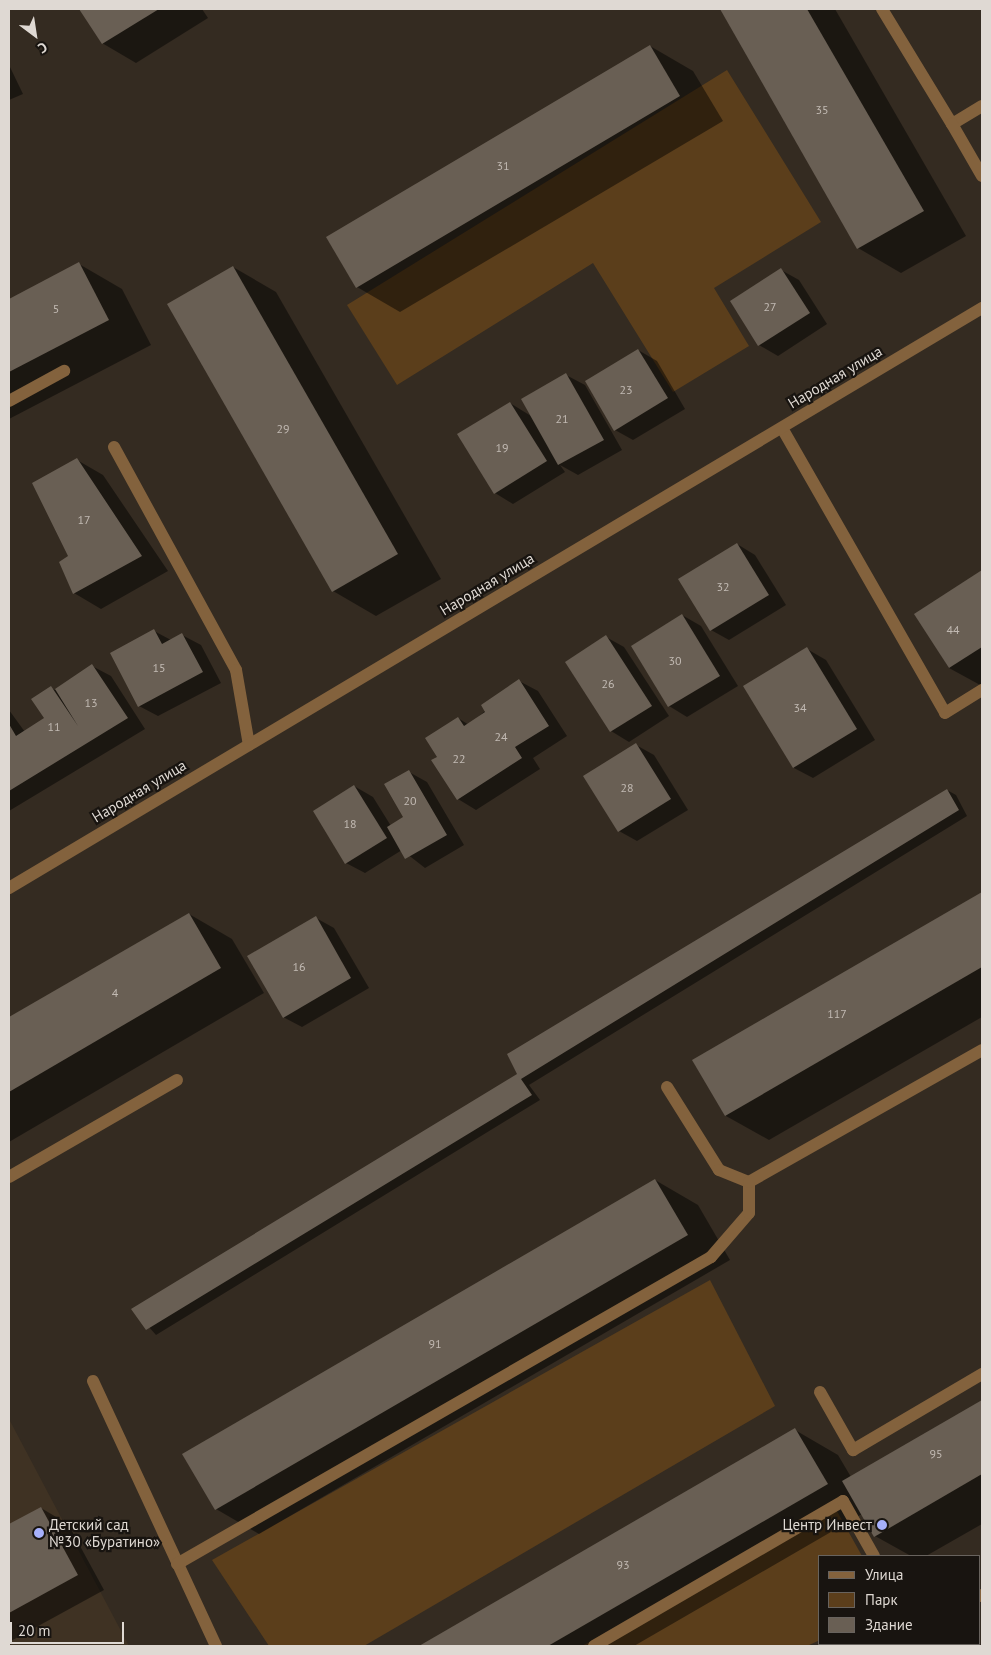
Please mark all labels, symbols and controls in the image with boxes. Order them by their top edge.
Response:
north arrow [10,10,60,60]
text: С [35,38,51,58]
house number: 35 [815,103,829,117]
house number: 31 [496,159,510,173]
house number: 27 [763,300,777,314]
house number: 5 [53,302,59,316]
street label: Народная улица [785,342,885,412]
house number: 23 [619,383,633,397]
house number: 21 [555,412,569,426]
house number: 29 [276,422,290,436]
house number: 19 [495,441,509,455]
house number: 17 [77,513,91,527]
street label: Народная улица [437,549,537,619]
house number: 32 [716,580,730,594]
house number: 44 [946,623,960,637]
house number: 30 [668,654,682,668]
house number: 15 [152,661,166,675]
house number: 26 [601,677,615,691]
house number: 13 [84,696,98,710]
house number: 34 [793,701,807,715]
house number: 11 [47,720,61,734]
house number: 24 [494,730,508,744]
house number: 22 [452,752,466,766]
street label: Народная улица [89,756,189,826]
house number: 28 [620,781,634,795]
house number: 20 [403,794,417,808]
house number: 18 [343,817,357,831]
house number: 16 [292,960,306,974]
house number: 4 [112,986,118,1000]
house number: 117 [827,1007,847,1021]
house number: 91 [428,1337,442,1351]
house number: 95 [929,1447,943,1461]
place label: Детский сад №30 «Буратино» [49,1515,160,1550]
place label: Центр Инвест [782,1516,872,1534]
marker: Центр Инвест [876,1519,888,1531]
marker: Детский сад №30 «Буратино» [33,1527,45,1539]
legend [818,1555,981,1645]
house number: 93 [616,1558,630,1572]
text: Улица [865,1565,903,1584]
text: Парк [865,1590,898,1609]
scale bar [12,1612,126,1644]
text: Здание [865,1615,913,1634]
text: 20 m [18,1621,51,1640]

